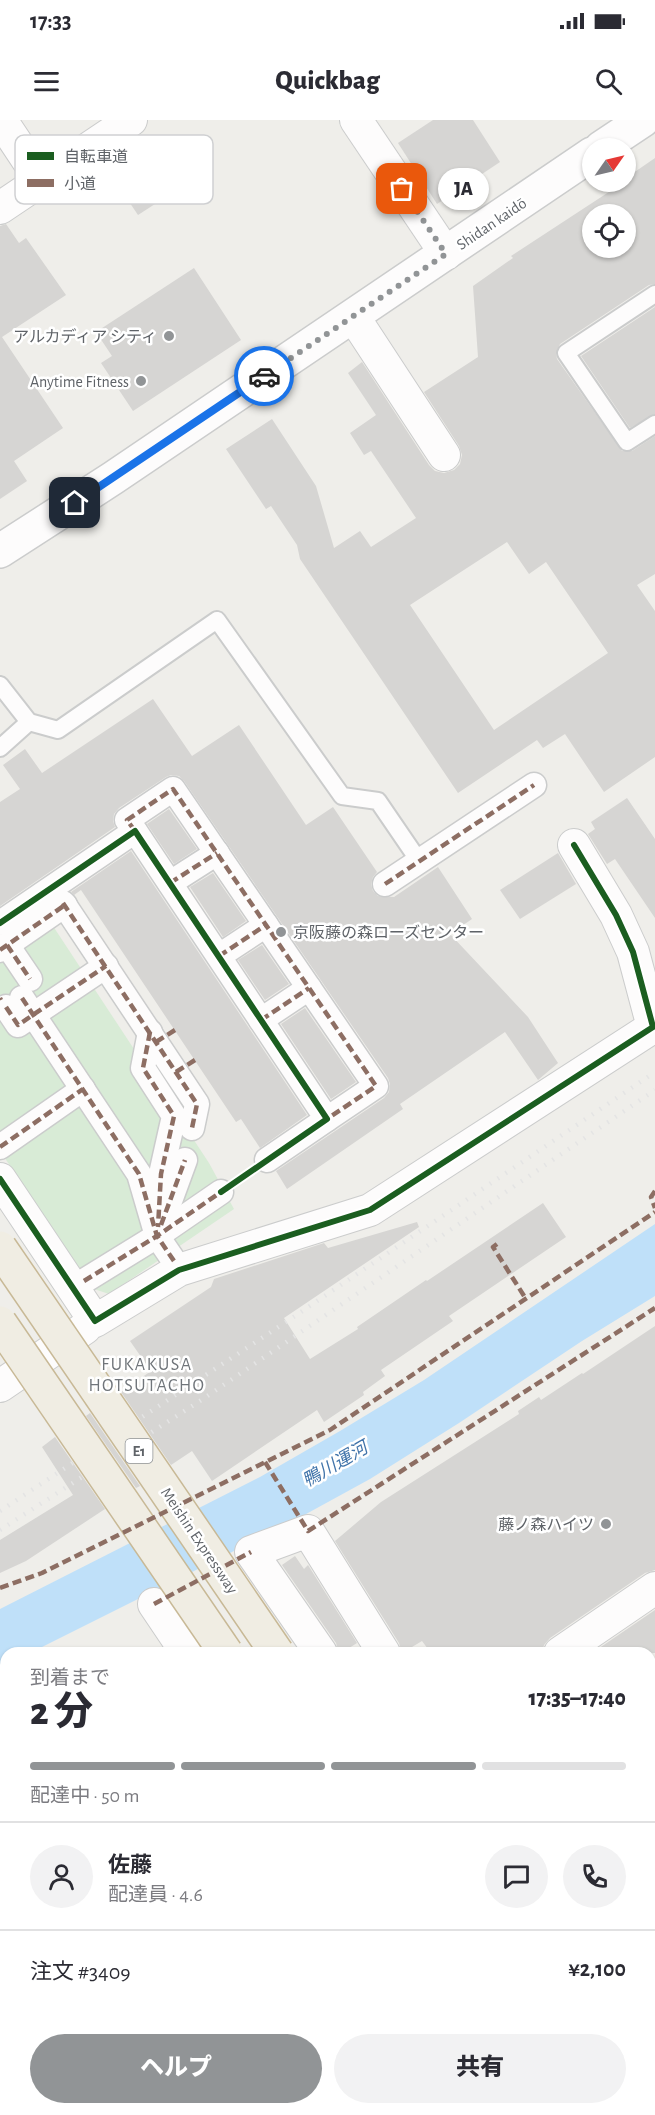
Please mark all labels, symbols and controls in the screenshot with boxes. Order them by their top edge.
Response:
text: 17:33 [30,10,71,32]
icon: menu [30,65,63,98]
icon: search [592,65,625,98]
text: Quickbag [275,67,380,94]
legend [15,135,213,204]
north arrow [582,138,636,192]
map controls [582,138,636,258]
text: 自転車道 [64,148,128,165]
pin [376,163,427,214]
callout: JA [438,168,489,210]
icon: bag [385,172,418,205]
text: 小道 [64,175,96,192]
text: JA [454,179,473,199]
street label: Shidan kaidō [454,195,529,253]
button: locate [582,204,636,258]
place label: アルカディア シティ [13,328,157,345]
marker: アルカディア シティ [162,329,176,343]
courier [234,346,294,406]
icon: car [248,360,281,393]
place label: Anytime Fitness [30,374,129,391]
marker: Anytime Fitness [134,374,148,388]
pin [49,477,100,528]
icon: home [58,486,91,519]
place label: 京阪藤の森ローズセンター [293,924,484,941]
marker: 京阪藤の森ローズセンター [274,925,288,939]
district label: FUKAKUSA HOTSUTACHO [89,1356,205,1395]
water label: 鴨川運河 [299,1436,374,1491]
road number: E1 [126,1439,152,1463]
street label: Meishin Expressway [157,1485,241,1597]
place label: 藤ノ森ハイツ [498,1517,594,1533]
marker: 藤ノ森ハイツ [599,1517,613,1531]
text: 到着まで [30,1668,110,1688]
text: 17:35–17:40 [528,1687,626,1709]
text: 2 分 [30,1693,93,1732]
text: 配達中 · 50 m [30,1786,139,1806]
button: person [30,1845,93,1908]
button: chat [485,1845,548,1908]
button: phone [563,1845,626,1908]
text: 佐藤 [108,1854,152,1876]
text: 配達員 · 4.6 [108,1885,203,1905]
text: ¥2,100 [568,1958,626,1980]
text: 注文 #3409 [30,1961,131,1983]
button: ヘルプ [30,2034,322,2103]
button: 共有 [334,2034,626,2103]

